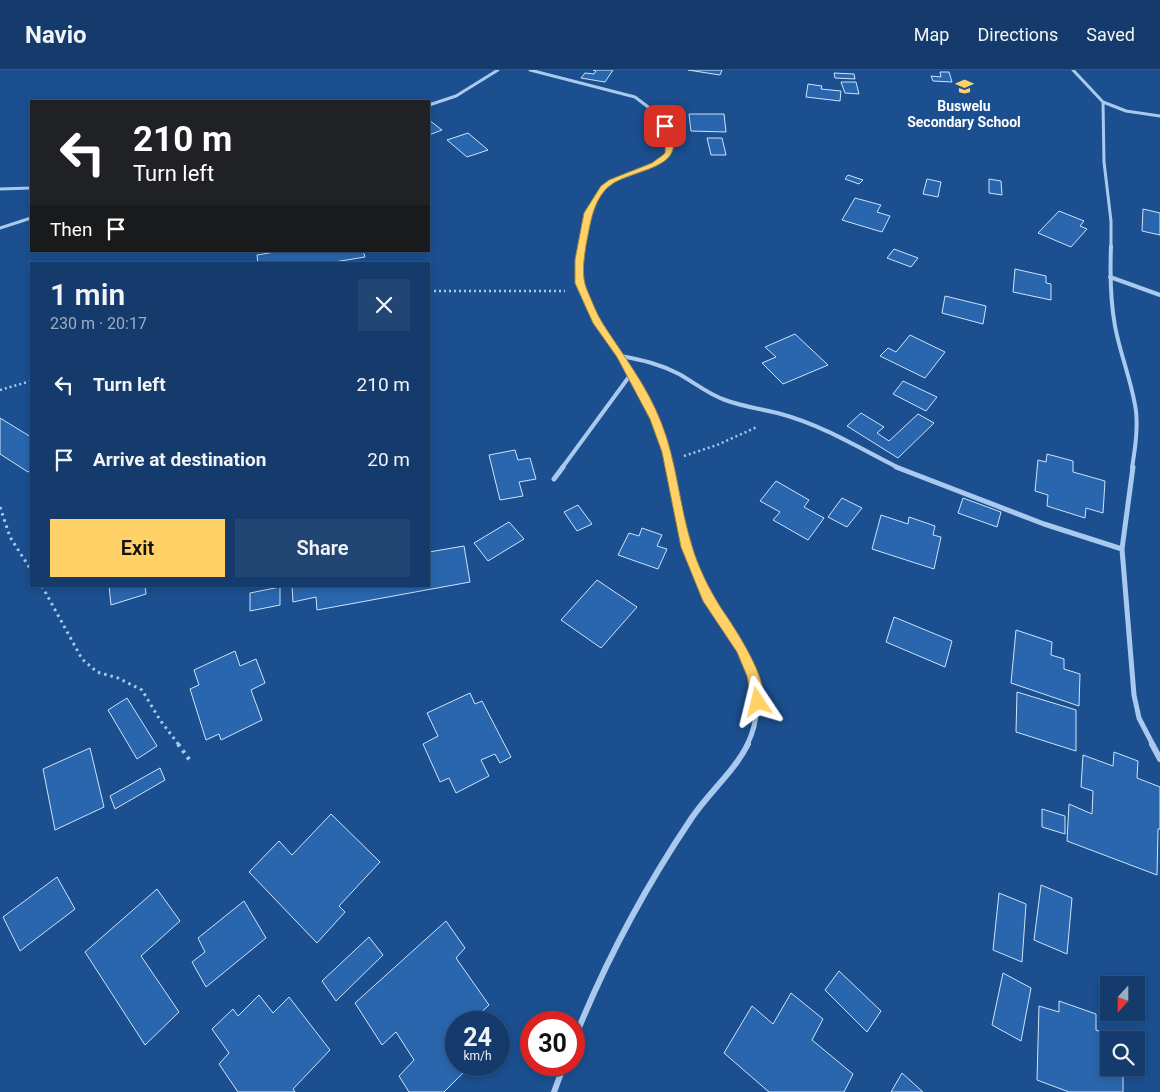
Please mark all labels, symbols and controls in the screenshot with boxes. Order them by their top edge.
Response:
text: Navio [25,21,87,49]
text: Map [914,24,949,45]
text: Directions [977,24,1058,45]
text: Saved [1086,24,1135,45]
school or university icon: Buswelu Secondary School [954,76,974,96]
place label: Buswelu Secondary School [907,98,1021,130]
pin [644,105,686,147]
icon: arrive [651,112,679,140]
text: 210 m [133,119,232,160]
icon: left [50,120,115,185]
text: Turn left [133,161,214,186]
icon: arrive [102,215,130,243]
text: Then [50,218,92,241]
text: 1 min [50,277,125,312]
button: close [358,279,410,331]
text: 230 m · 20:17 [50,314,147,333]
icon: left [50,371,78,399]
text: Turn left [93,373,166,396]
text: 210 m [357,373,410,396]
icon: arrive [50,446,78,474]
text: Arrive at destination [93,448,266,471]
text: 20 m [367,448,410,471]
button: Exit [50,519,225,577]
button: Share [235,519,410,577]
position arrow [731,675,783,727]
north arrow [1100,976,1145,1021]
map controls [1100,976,1145,1076]
speed limit sign: 30 [520,1011,585,1076]
text: 24 [463,1023,492,1052]
button: search [1100,1031,1145,1076]
text: km/h [463,1049,492,1063]

